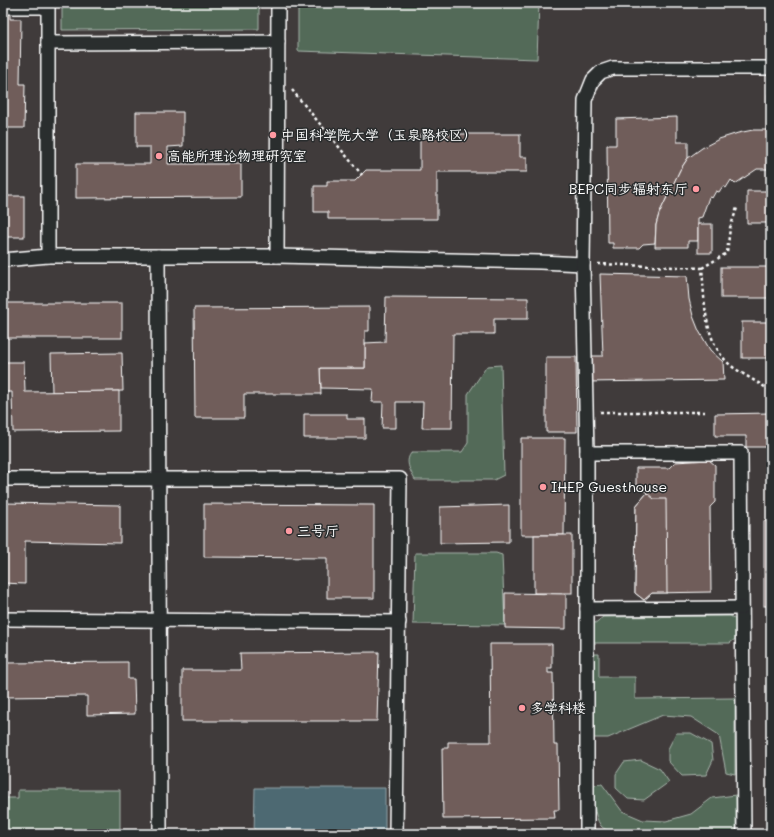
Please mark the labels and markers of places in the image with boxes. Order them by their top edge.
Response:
place label: 中国科学院大学（玉泉路校区） [281,125,477,144]
marker: 中国科学院大学（玉泉路校区） [268,130,278,140]
place label: 高能所理论物理研究室 [167,146,307,165]
marker: 高能所理论物理研究室 [154,151,164,161]
place label: BEPC同步辐射东厅 [569,179,688,198]
marker: BEPC同步辐射东厅 [691,184,701,194]
place label: IHEP Guesthouse [551,477,667,496]
marker: IHEP Guesthouse [538,482,548,492]
place label: 三号厅 [297,521,339,540]
marker: 三号厅 [284,526,294,536]
place label: 多学科楼 [530,698,586,717]
marker: 多学科楼 [517,703,527,713]

